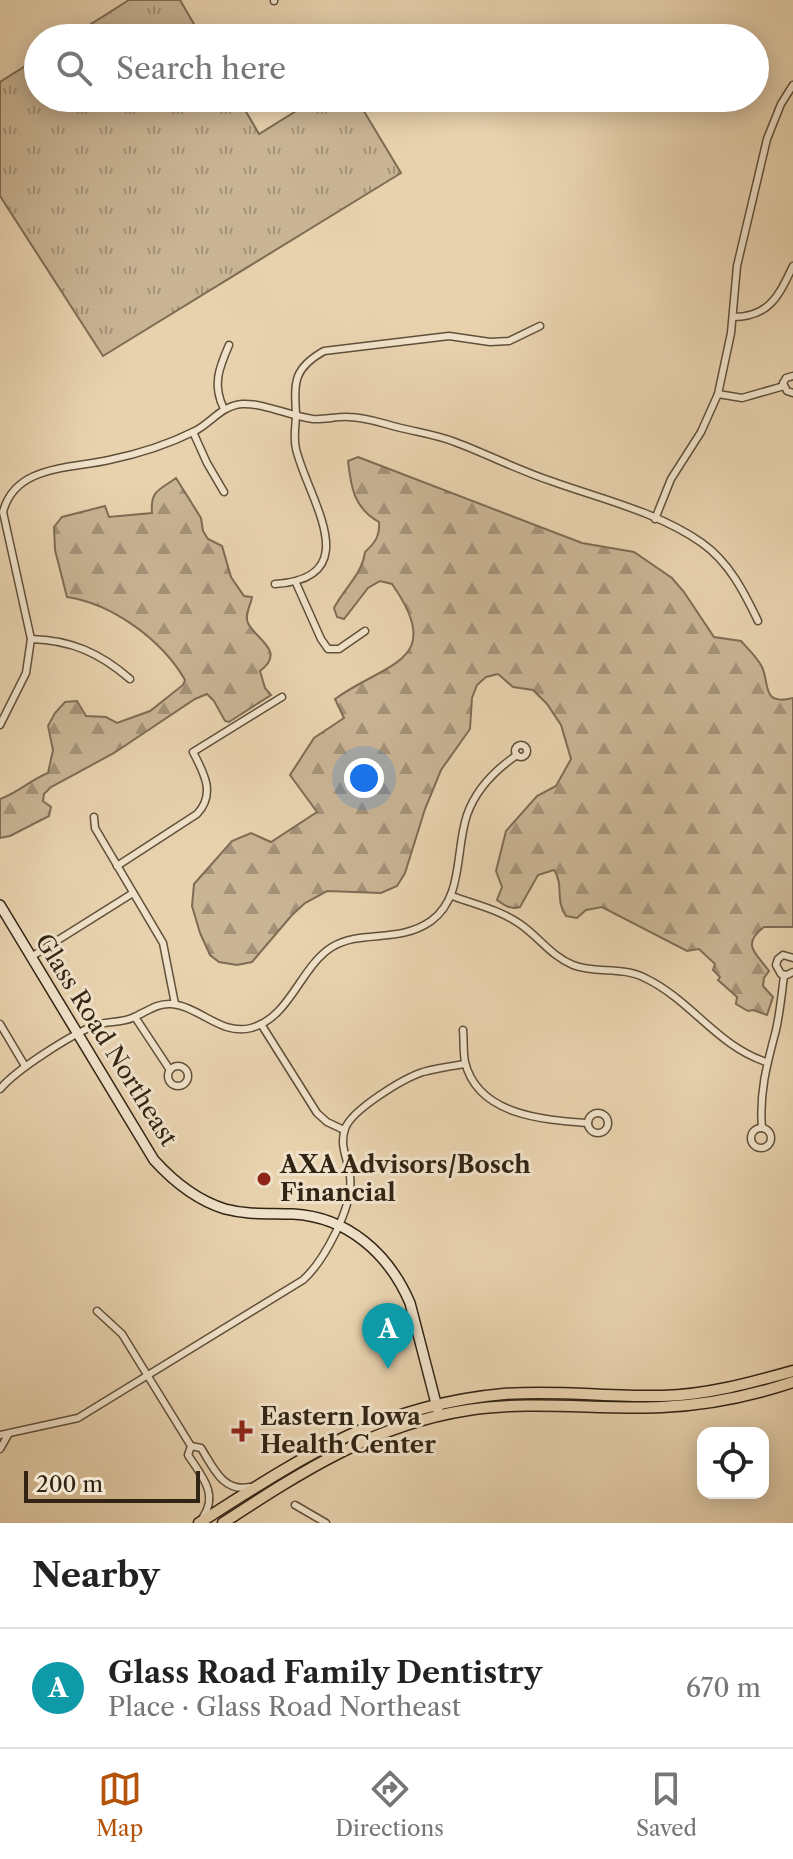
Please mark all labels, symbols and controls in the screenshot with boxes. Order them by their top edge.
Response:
search box [24,24,769,112]
icon: search [52,46,96,90]
text: Search here [116,50,286,87]
your location [344,758,384,798]
street label: Glass Road Northeast [29,928,184,1152]
place label: AXA Advisors/Bosch Financial [279,1150,531,1207]
marker: AXA Advisors/Bosch Financial [255,1170,273,1188]
pin: A [362,1303,414,1369]
place label: Eastern Iowa Health Center [260,1402,436,1459]
marker: Eastern Iowa Health Center [231,1420,253,1442]
map controls [697,1427,769,1499]
button: locate [697,1427,769,1499]
scale bar [24,1467,200,1503]
text: 200 m [36,1471,103,1498]
text: Nearby [32,1554,160,1596]
text: Glass Road Family Dentistry [108,1654,542,1691]
text: A [48,1672,68,1704]
text: 670 m [686,1672,761,1704]
text: Place · Glass Road Northeast [108,1691,461,1723]
tab: Map [96,1767,143,1842]
tab: Directions [335,1767,444,1842]
tab: Saved [636,1767,697,1842]

